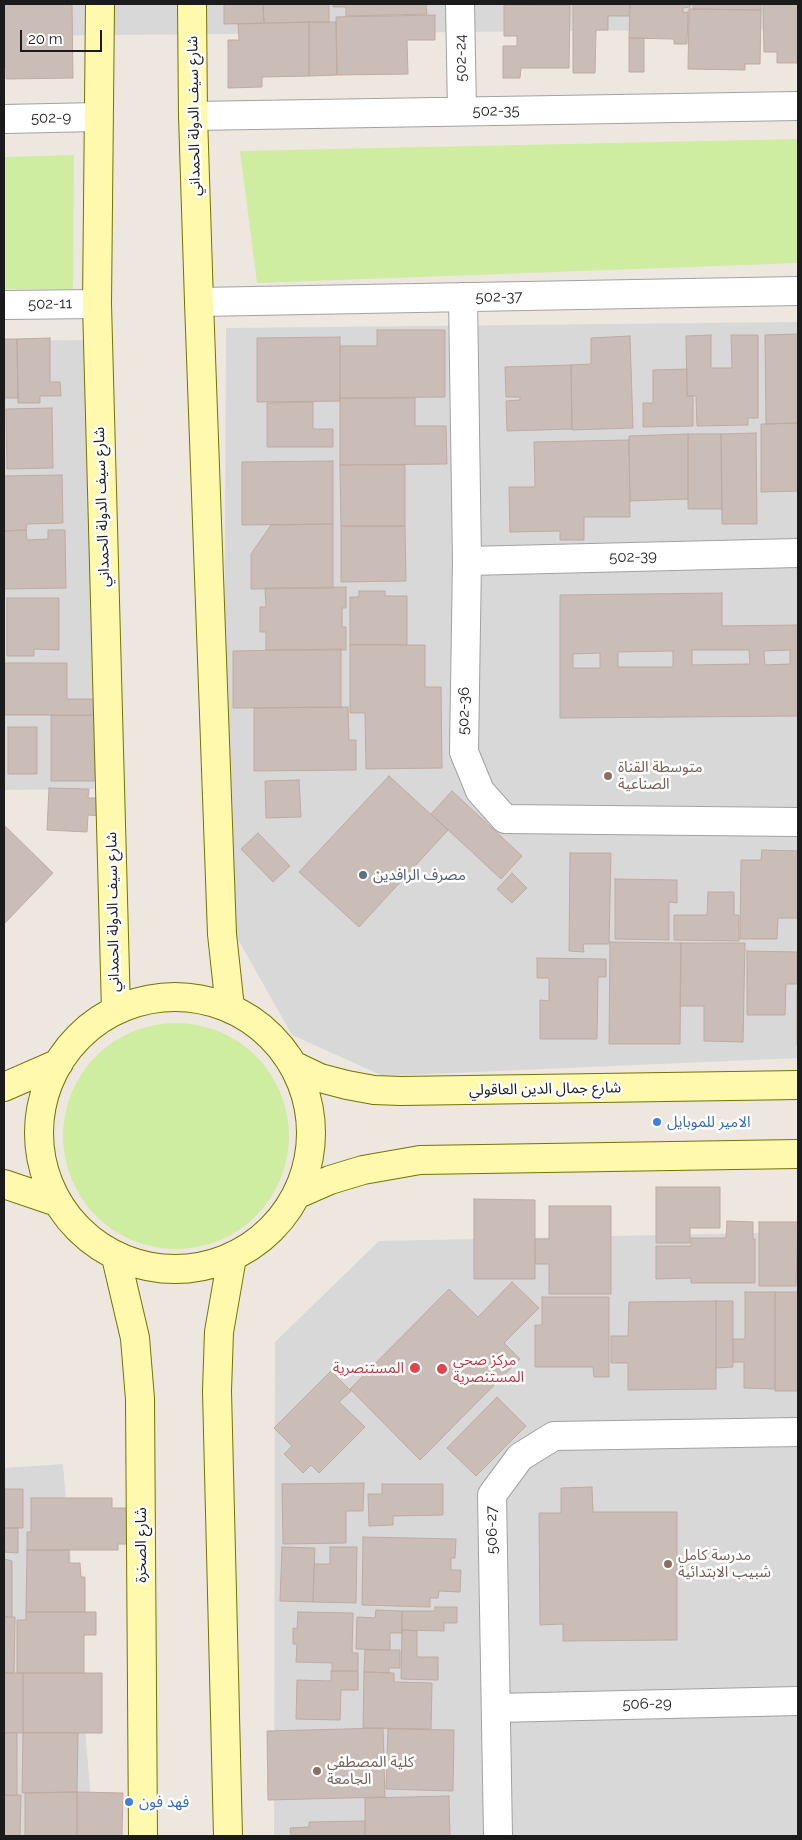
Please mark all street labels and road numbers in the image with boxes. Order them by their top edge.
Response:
street label: 502-24 [452,34,470,82]
street label: شارع سيف الدولة الحمداني [184,36,204,196]
street label: 502-35 [472,102,520,120]
street label: 502-9 [31,109,71,127]
street label: 502-37 [475,288,523,306]
street label: 502-11 [28,295,72,313]
street label: شارع سيف الدولة الحمداني [90,427,114,587]
street label: 502-39 [609,547,657,567]
street label: 502-36 [455,687,473,735]
street label: شارع سيف الدولة الحمداني [103,832,123,992]
street label: شارع جمال الدين العاقولي [469,1079,621,1099]
street label: 506-27 [483,1506,501,1554]
street label: شارع الصخرة [132,1507,150,1583]
street label: 506-29 [622,1695,672,1713]

